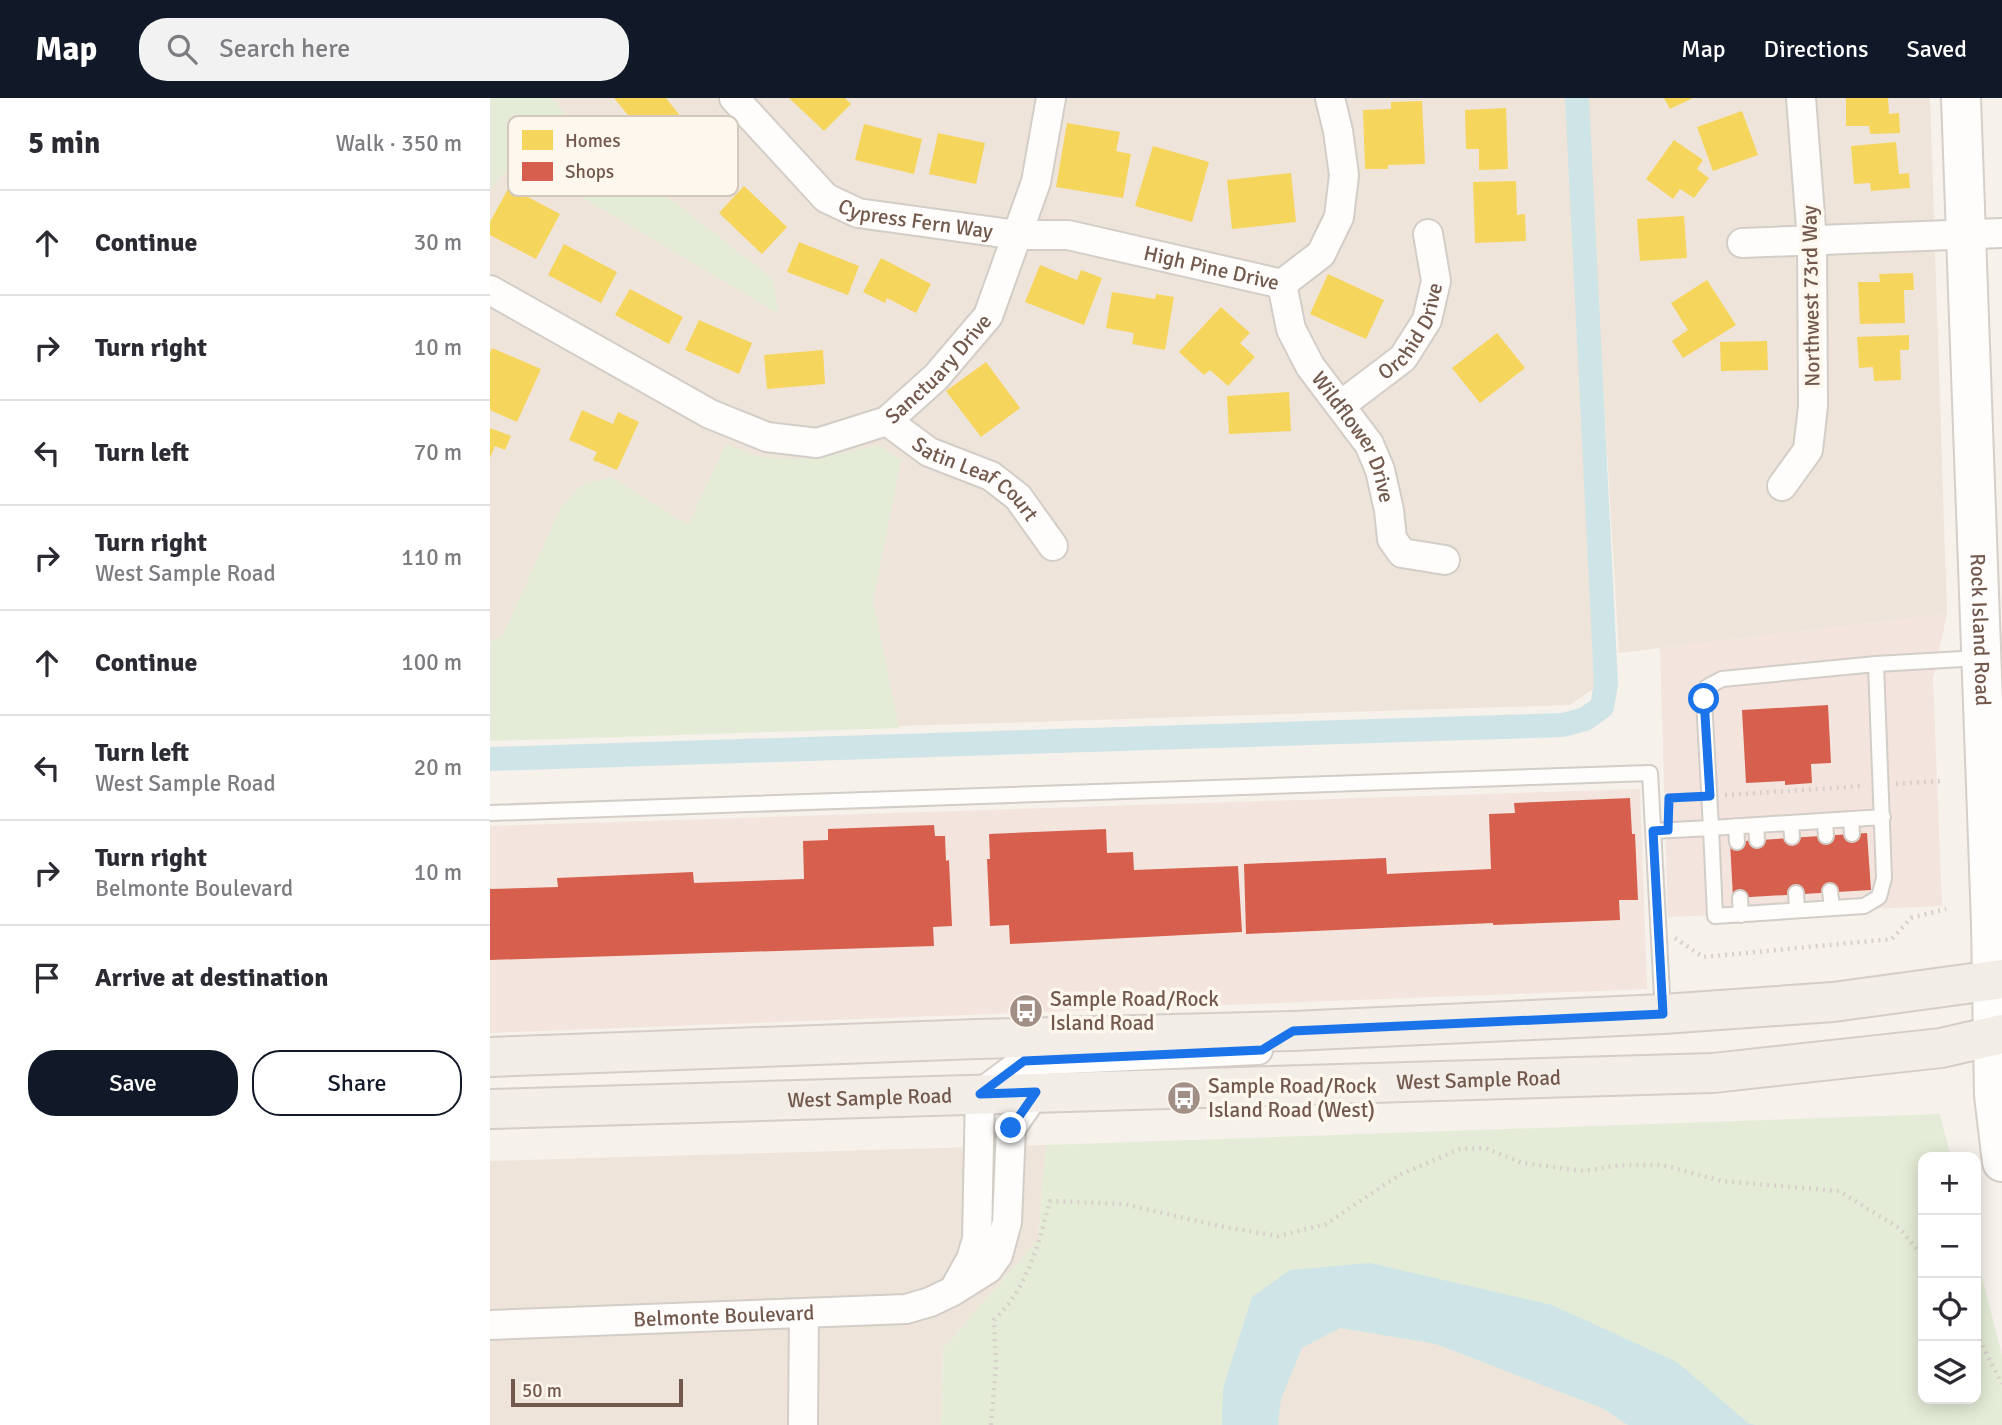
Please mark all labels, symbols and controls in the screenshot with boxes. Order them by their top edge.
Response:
search box [139,18,629,81]
text: Map [35,29,97,70]
icon: search [163,30,201,68]
text: Search here [219,33,350,65]
text: Map [1681,34,1726,64]
text: Directions [1764,34,1869,64]
text: Saved [1907,34,1967,64]
legend [508,116,738,196]
text: 5 min [28,125,100,162]
text: Walk · 350 m [336,129,462,158]
text: Homes [565,129,621,153]
text: Shops [565,160,614,184]
street label: Cypress Fern Way [834,193,995,245]
street label: Northwest 73rd Way [1796,205,1826,387]
icon: ahead [28,224,66,262]
text: Continue [95,227,197,259]
text: 30 m [414,228,462,257]
street label: High Pine Drive [1141,240,1282,296]
street label: Orchid Drive [1373,280,1448,385]
street label: Sanctuary Drive [880,309,997,429]
icon: right [28,329,66,367]
text: Turn right [95,332,207,364]
text: 10 m [414,333,462,362]
street label: Wildflower Drive [1306,366,1400,505]
street label: Satin Leaf Court [907,431,1044,526]
icon: left [28,434,66,472]
text: Turn left [95,437,189,469]
text: 70 m [414,438,462,467]
text: Turn right [95,527,207,559]
icon: right [28,539,66,577]
text: 110 m [401,543,462,572]
street label: Rock Island Road [1965,553,1996,706]
text: West Sample Road [95,559,276,588]
icon: ahead [28,644,66,682]
text: Continue [95,647,197,679]
text: 100 m [401,648,462,677]
route start [1688,683,1719,714]
text: Turn left [95,737,189,769]
icon: left [28,749,66,787]
text: 20 m [414,753,462,782]
text: West Sample Road [95,769,276,798]
text: Turn right [95,842,207,874]
icon: right [28,854,66,892]
text: 10 m [414,858,462,887]
text: Belmonte Boulevard [95,874,293,903]
icon: arrive [28,959,66,997]
text: Arrive at destination [95,962,328,994]
place label: Sample Road/Rock Island Road [1050,986,1219,1036]
bus stop icon: Sample Road/Rock Island Road [1007,992,1045,1030]
button: Save [28,1050,238,1116]
button: Share [252,1050,462,1116]
street label: West Sample Road [1396,1064,1561,1095]
place label: Sample Road/Rock Island Road (West) [1208,1073,1377,1123]
bus stop icon: Sample Road/Rock Island Road (West) [1165,1079,1203,1117]
street label: West Sample Road [787,1082,953,1113]
route end [995,1112,1026,1143]
map controls [1918,1152,1981,1404]
button: + [1918,1152,1981,1215]
button: − [1918,1215,1981,1278]
button: locate [1918,1278,1981,1341]
street label: Belmonte Boulevard [633,1300,815,1332]
button: layers [1918,1341,1981,1404]
scale bar [511,1376,682,1408]
text: 50 m [522,1379,562,1403]

